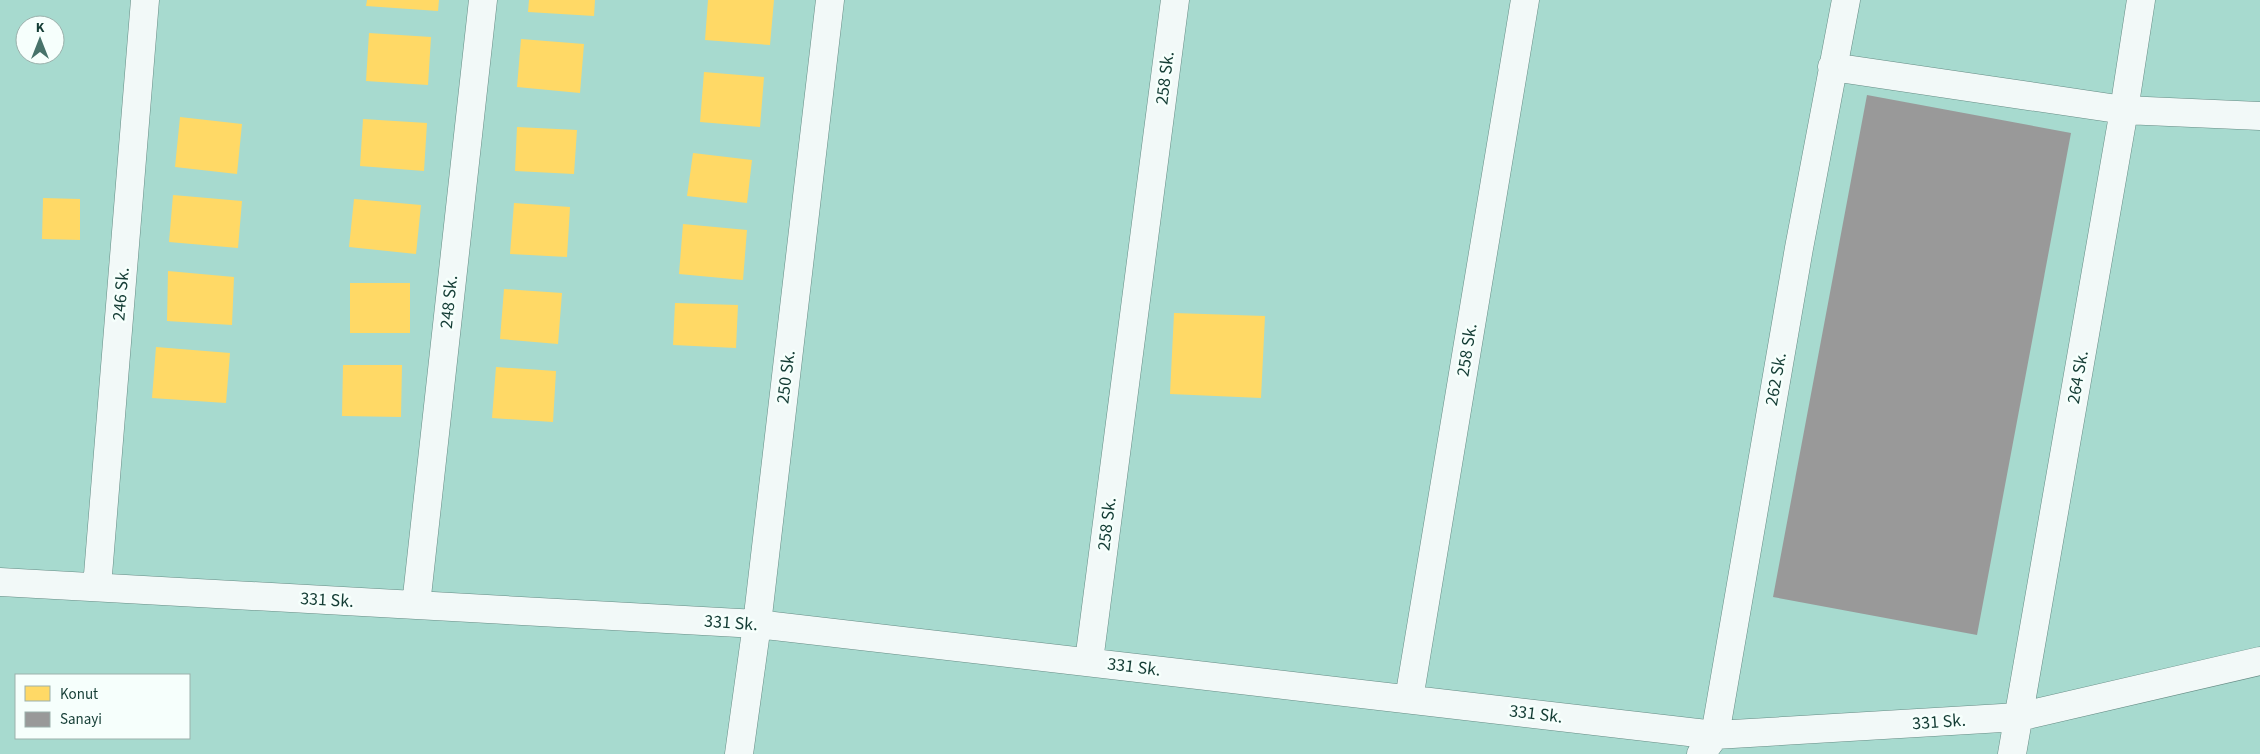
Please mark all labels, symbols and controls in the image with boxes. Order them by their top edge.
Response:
north arrow [15,15,65,65]
text: K [36,18,45,38]
street label: 258 Sk. [1149,50,1181,106]
street label: 246 Sk. [106,266,136,322]
street label: 248 Sk. [434,274,464,330]
street label: 258 Sk. [1450,322,1484,378]
street label: 264 Sk. [2061,348,2095,406]
street label: 250 Sk. [770,349,802,405]
street label: 262 Sk. [1759,350,1793,408]
street label: 258 Sk. [1091,496,1123,552]
street label: 331 Sk. [300,586,354,614]
street label: 331 Sk. [703,609,759,637]
street label: 331 Sk. [1106,651,1162,683]
legend [15,674,190,739]
text: Konut [60,684,98,705]
street label: 331 Sk. [1508,698,1564,730]
street label: 331 Sk. [1911,708,1967,736]
text: Sanayi [60,709,102,730]

